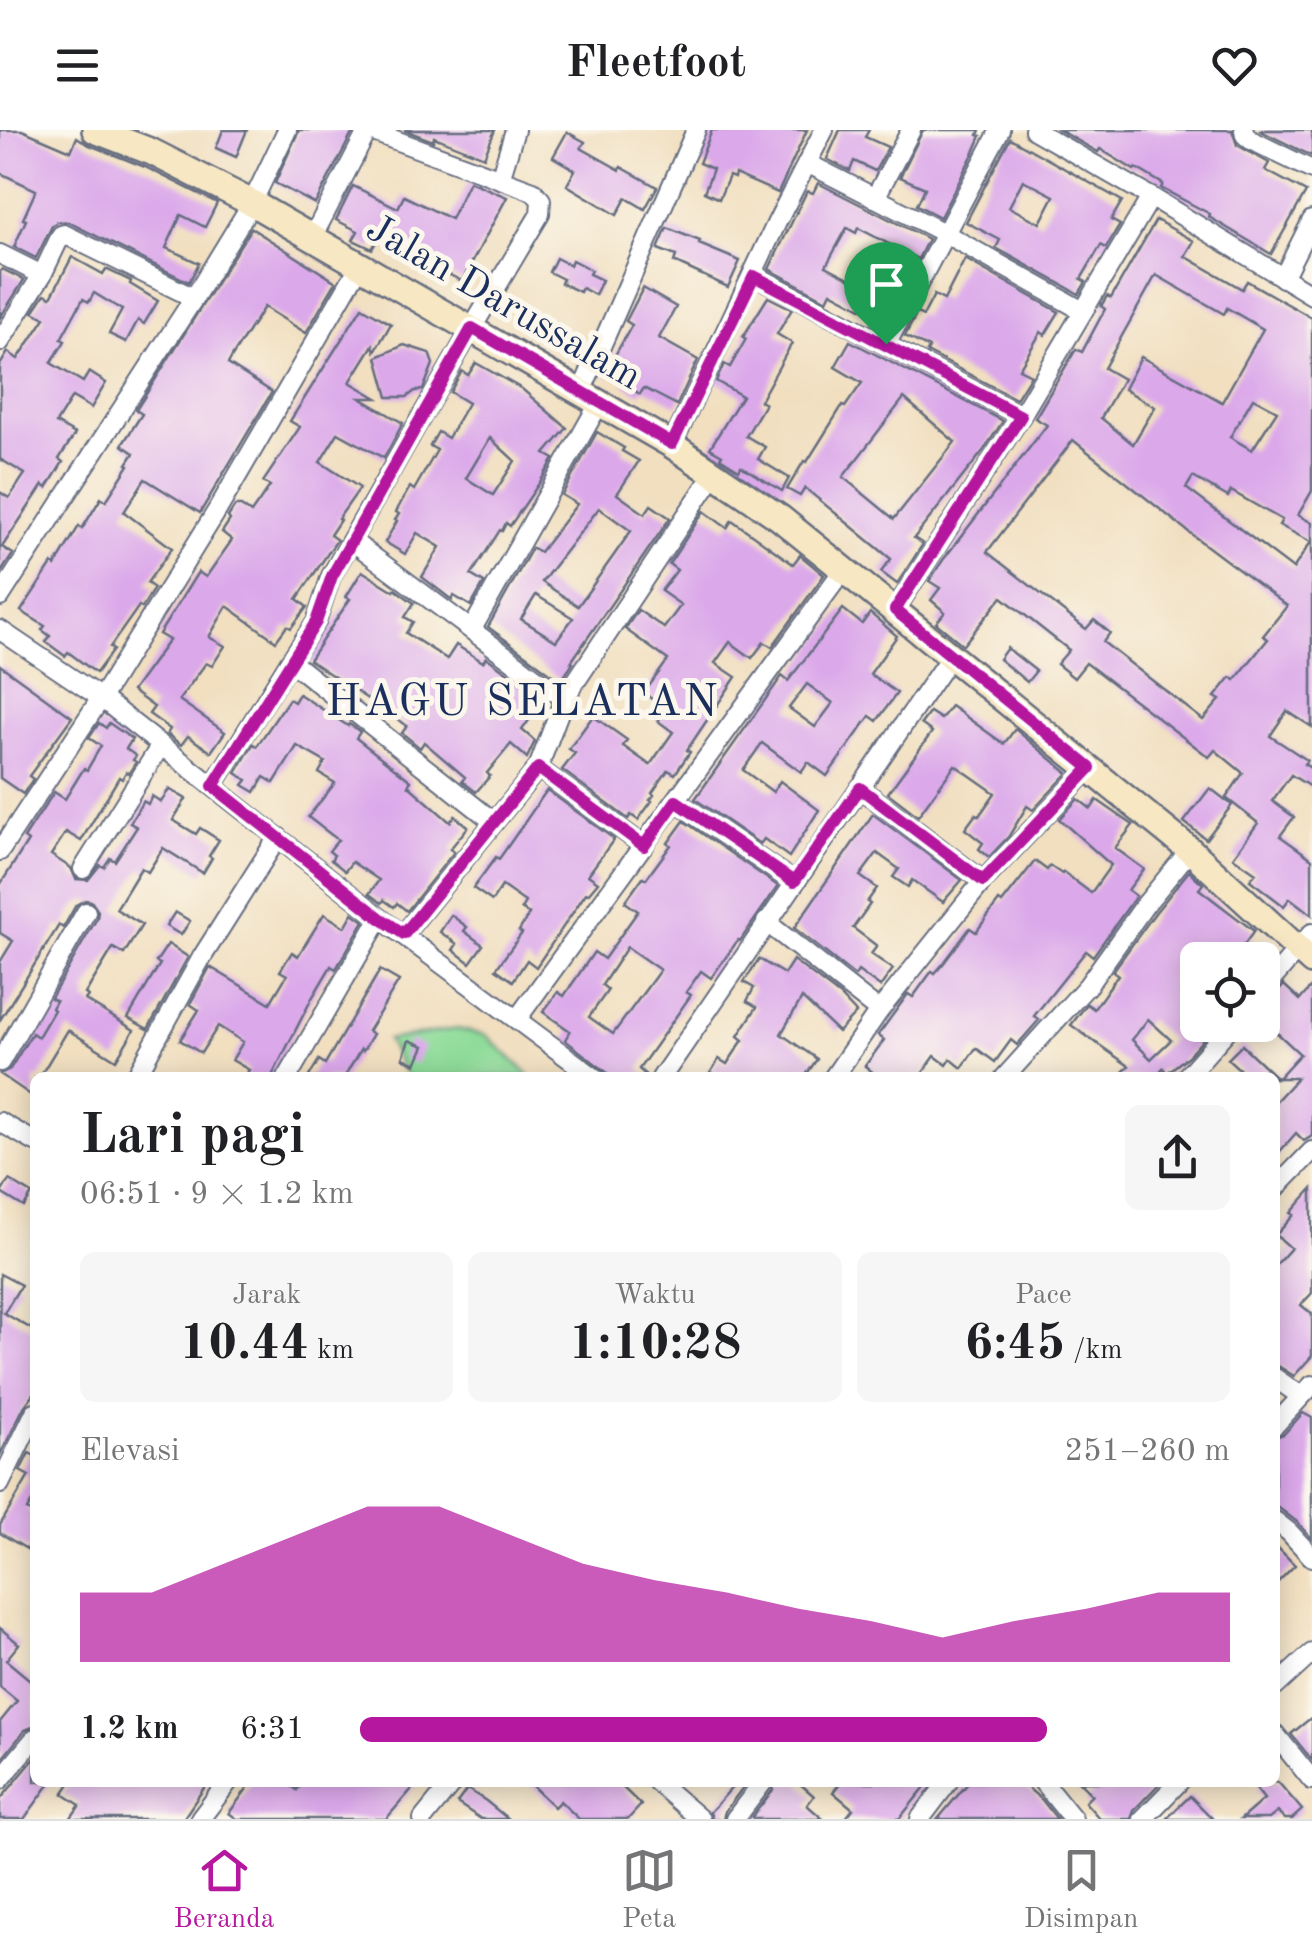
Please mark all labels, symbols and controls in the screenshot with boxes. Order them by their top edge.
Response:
icon: menu [50,38,105,93]
icon: heart [1207,38,1262,93]
text: Fleetfoot [566,42,746,87]
street label: Jalan Darussalam [359,209,647,399]
pin [844,242,929,345]
icon: arrive [859,257,914,312]
district label: HAGU SELATAN [326,681,720,726]
map controls [1180,942,1280,1042]
button: locate [1180,942,1280,1042]
button: share [1125,1105,1230,1210]
text: Lari pagi [80,1110,305,1165]
text: 06:51 · 9 × 1.2 km [80,1179,354,1211]
text: Jarak [232,1282,301,1310]
text: Waktu [615,1282,695,1310]
text: Pace [1015,1282,1072,1310]
text: 10.44 [179,1320,309,1370]
text: 1:10:28 [568,1320,741,1370]
text: 6:45 [964,1320,1065,1370]
text: km [309,1337,354,1365]
text: /km [1065,1337,1122,1365]
text: Elevasi [80,1436,180,1468]
text: 251–260 m [1064,1436,1230,1468]
text: 1.2 km [80,1714,179,1746]
text: 6:31 [240,1714,305,1746]
tab: Beranda [174,1843,275,1938]
tab: Peta [622,1843,677,1938]
tab: Disimpan [1024,1843,1138,1938]

